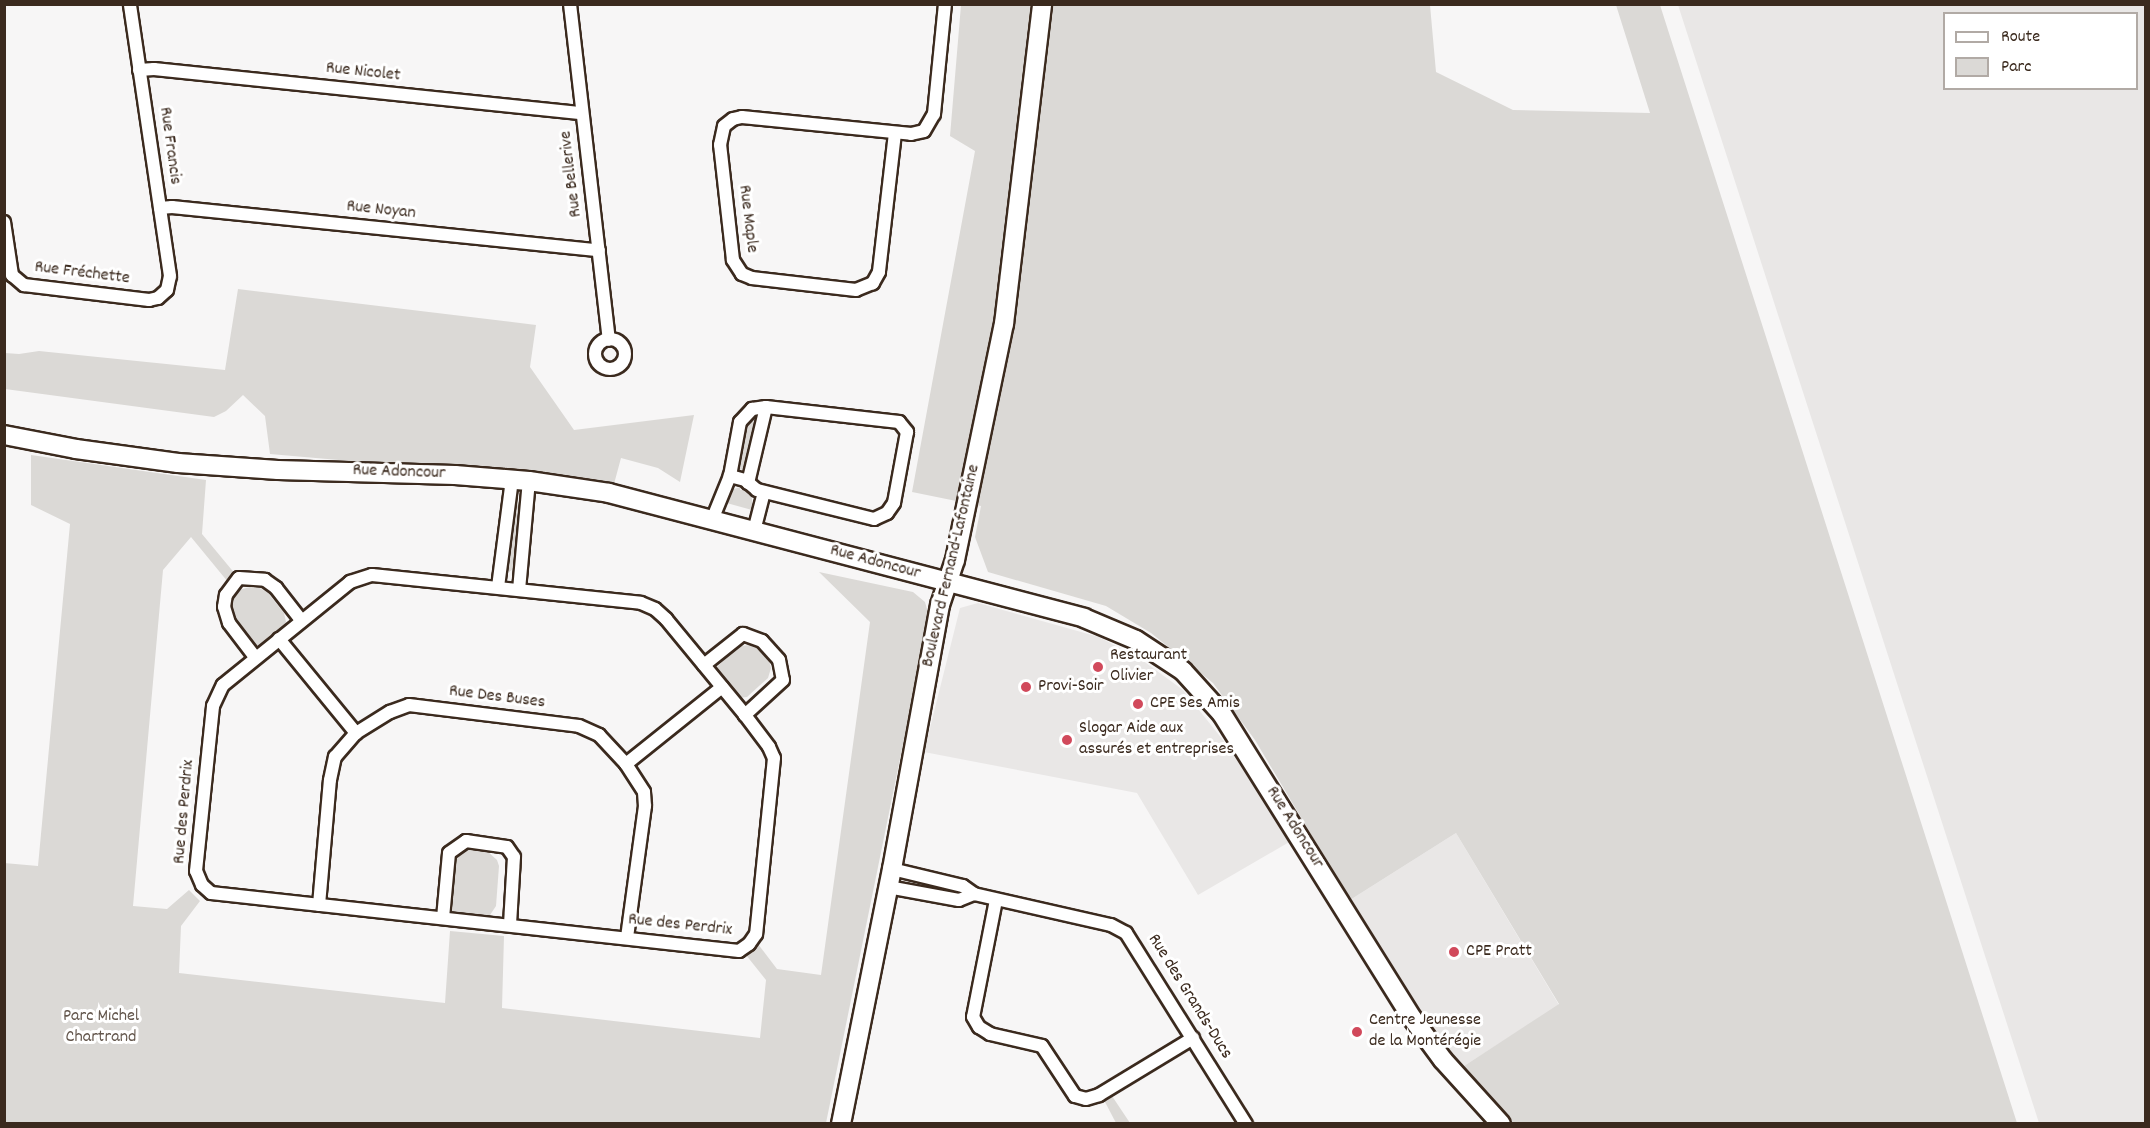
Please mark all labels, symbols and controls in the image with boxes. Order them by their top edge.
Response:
legend [1943,12,2138,90]
text: Route [2001,25,2040,50]
text: Parc [2001,55,2032,80]
street label: Rue Nicolet [325,58,401,88]
street label: Rue Francis [153,106,185,186]
street label: Rue Bellerive [556,130,588,218]
street label: Rue Maple [732,184,762,254]
street label: Rue Noyan [345,197,417,225]
street label: Rue Fréchette [33,257,131,291]
street label: Rue Adoncour [352,461,446,485]
street label: Boulevard Fernand-Lafontaine [918,463,986,669]
street label: Rue Adoncour [827,541,923,585]
place label: Restaurant Olivier [1110,646,1187,688]
marker: Restaurant Olivier [1091,660,1105,674]
place label: Provi-Soir [1038,676,1104,698]
marker: Provi-Soir [1019,680,1033,694]
street label: Rue Des Buses [448,681,546,715]
place label: CPE Ses Amis [1150,693,1240,715]
marker: CPE Ses Amis [1131,697,1145,711]
place label: Slogar Aide aux assurés et entreprises [1079,719,1234,762]
marker: Slogar Aide aux assurés et entreprises [1060,733,1074,747]
street label: Rue des Perdrix [170,759,200,865]
street label: Rue Adoncour [1260,783,1328,873]
street label: Rue des Perdrix [627,910,733,942]
street label: Rue des Grands-Ducs [1142,931,1236,1063]
place label: CPE Pratt [1466,941,1532,963]
marker: CPE Pratt [1447,945,1461,959]
park label: Parc Michel Chartrand [63,1007,139,1050]
place label: Centre Jeunesse de la Montérégie [1369,1011,1481,1054]
marker: Centre Jeunesse de la Montérégie [1350,1025,1364,1039]

